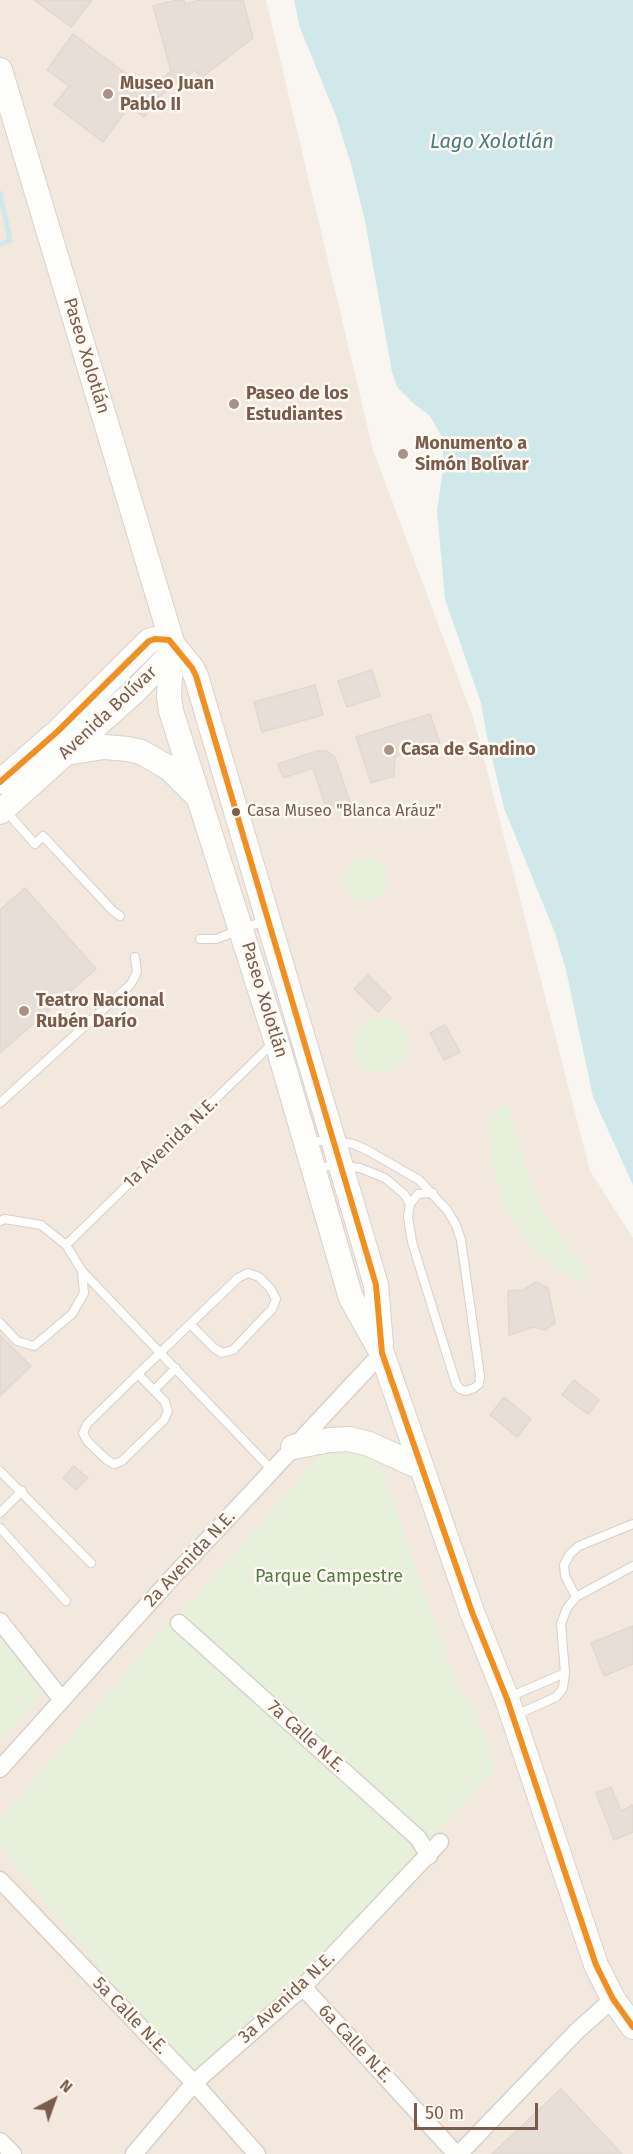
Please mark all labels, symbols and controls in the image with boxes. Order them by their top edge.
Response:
place label: Museo Juan Pablo II [120,73,214,116]
marker: Museo Juan Pablo II [101,87,115,101]
water label: Lago Xolotlán [430,130,554,154]
street label: Paseo Xolotlán [58,295,114,417]
place label: Paseo de los Estudiantes [246,383,348,426]
marker: Paseo de los Estudiantes [227,397,241,411]
place label: Monumento a Simón Bolívar [415,433,529,476]
marker: Monumento a Simón Bolívar [396,447,410,461]
street label: Avenida Bolívar [54,662,162,764]
place label: Casa de Sandino [401,739,536,761]
marker: Casa de Sandino [382,743,396,757]
place label: Casa Museo "Blanca Aráuz" [247,802,442,822]
marker: Casa Museo "Blanca Aráuz" [230,806,242,818]
street label: Paseo Xolotlán [236,939,292,1061]
place label: Teatro Nacional Rubén Darío [36,990,164,1032]
marker: Teatro Nacional Rubén Darío [17,1004,31,1018]
street label: 1a Avenida N.E. [119,1093,223,1193]
street label: 2a Avenida N.E. [140,1506,240,1612]
park label: Parque Campestre [255,1566,403,1588]
street label: 7a Calle N.E. [263,1696,349,1778]
street label: 3a Avenida N.E. [234,1948,340,2048]
street label: 5a Calle N.E. [88,1973,172,2059]
street label: 6a Calle N.E. [313,2000,397,2088]
north arrow [24,2070,84,2130]
text: N [56,2075,76,2097]
scale bar [417,2091,542,2129]
text: 50 m [425,2102,464,2124]

